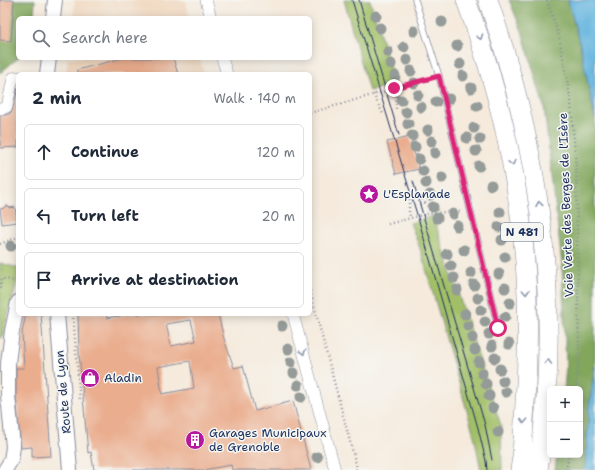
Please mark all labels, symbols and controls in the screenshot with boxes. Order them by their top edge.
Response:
search box [16,16,312,60]
icon: search [30,27,52,49]
text: Search here [62,28,148,48]
one-way arrow [475,33,483,40]
route end [385,79,403,97]
text: 2 min [32,87,82,109]
text: Walk · 140 m [213,90,296,107]
street label: Voie Verte des Berges de l'Isère [555,112,577,298]
icon: ahead [33,141,55,163]
text: Continue [71,142,139,162]
text: 120 m [257,144,295,161]
one-way arrow [507,159,515,166]
place icon: L'Esplanade [358,183,380,205]
place label: L'Esplanade [383,186,451,202]
one-way arrow [535,201,544,207]
icon: left [33,205,55,227]
text: Turn left [71,206,139,226]
text: 20 m [262,208,295,225]
road number: N 481 [501,223,543,241]
icon: arrive [33,269,55,291]
text: Arrive at destination [71,270,239,290]
one-way arrow [522,289,531,295]
route start [489,319,507,337]
one-way arrow [298,348,307,355]
street label: Route de Lyon [51,350,75,434]
one-way arrow [544,359,553,365]
shop icon: Aladin [79,367,101,389]
place label: Aladin [104,370,142,386]
map controls [547,386,583,458]
button: + [547,386,583,422]
one-way arrow [520,418,529,425]
button: − [547,422,583,458]
place label: Garages Municipaux de Grenoble [209,425,327,455]
building icon: Garages Municipaux de Grenoble [184,429,206,451]

